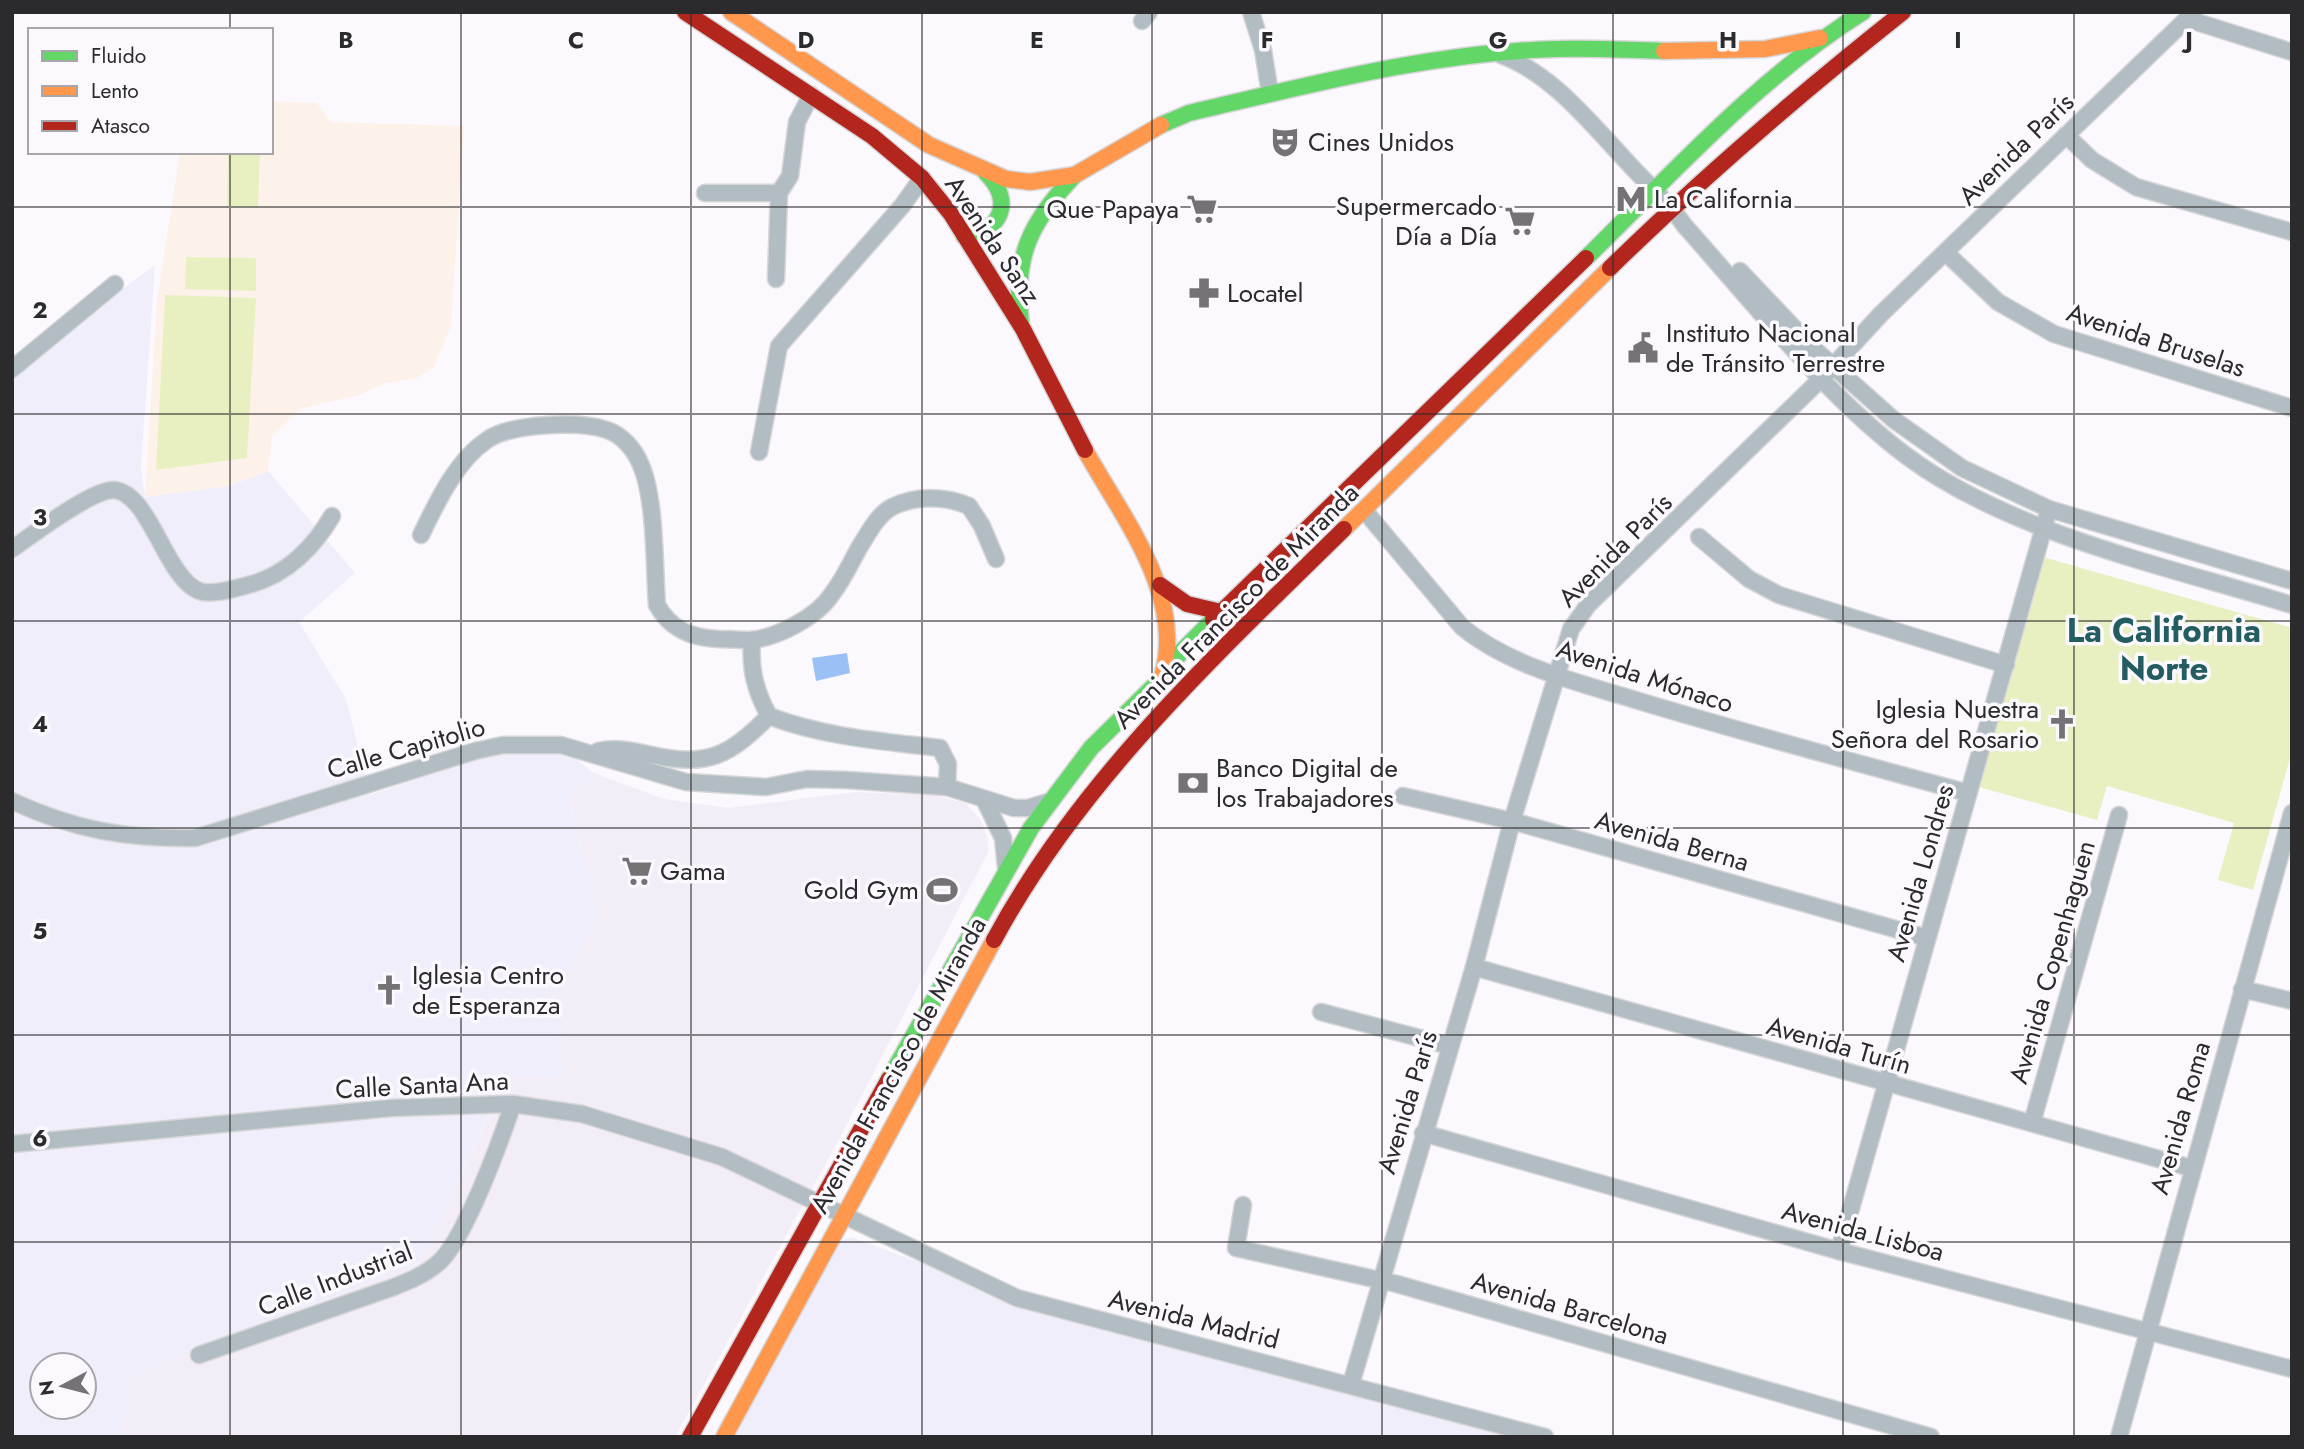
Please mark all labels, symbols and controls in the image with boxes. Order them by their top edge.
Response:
text: B [338,23,354,57]
text: C [568,23,584,57]
text: D [798,23,815,57]
text: E [1030,23,1044,57]
text: F [1261,23,1273,57]
text: G [1489,23,1507,57]
text: H [1719,23,1737,57]
text: I [1954,23,1962,57]
text: J [2181,23,2193,57]
legend [28,28,273,154]
text: Fluido [91,41,146,71]
text: Lento [91,76,139,106]
street label: Avenida París [1950,84,2082,214]
text: Atasco [91,111,150,141]
place label: Cines Unidos [1308,123,1454,161]
theatre icon: Cines Unidos [1268,125,1302,159]
street label: Avenida Sanz [936,168,1050,312]
place label: La California [1654,180,1793,218]
metro station icon: La California [1614,182,1648,216]
place label: Supermercado Día a Día [1336,187,1497,255]
place label: Que Papaya [1047,190,1179,228]
supermarket icon: Que Papaya [1185,192,1219,226]
supermarket icon: Supermercado Día a Día [1503,204,1537,238]
place label: Locatel [1227,274,1303,312]
pharmacy icon: Locatel [1187,276,1221,310]
text: 2 [32,293,48,327]
street label: Avenida Bruselas [2062,293,2250,387]
place label: Instituto Nacional de Tránsito Terrestre [1666,314,1885,382]
public building icon: Instituto Nacional de Tránsito Terrestre [1626,331,1660,365]
street label: Avenida Francisco de Miranda [1105,475,1367,737]
street label: Avenida París [1549,484,1681,616]
text: 3 [33,500,47,534]
district label: La California Norte [2067,607,2261,692]
street label: Avenida Mónaco [1552,630,1738,722]
place label: Iglesia Nuestra Señora del Rosario [1831,690,2039,758]
text: 4 [32,707,48,741]
street label: Calle Capitolio [323,707,489,789]
church icon: Iglesia Nuestra Señora del Rosario [2045,707,2079,741]
place label: Banco Digital de los Trabajadores [1216,749,1398,817]
bank icon: Banco Digital de los Trabajadores [1176,766,1210,800]
street label: Avenida Londres [1877,780,1963,966]
street label: Avenida Berna [1590,801,1754,881]
street label: Avenida Copenhaguen [1999,836,2105,1088]
place label: Gama [660,852,725,890]
supermarket icon: Gama [620,854,654,888]
place label: Gold Gym [804,871,919,909]
sports icon: Gold Gym [925,873,959,907]
street label: Avenida Francisco de Miranda [800,910,996,1220]
text: 5 [33,914,47,948]
place label: Iglesia Centro de Esperanza [412,956,564,1024]
church icon: Iglesia Centro de Esperanza [372,973,406,1007]
street label: Avenida Turín [1762,1006,1916,1084]
street label: Avenida París [1367,1026,1447,1178]
street label: Avenida Roma [2140,1037,2220,1199]
street label: Calle Santa Ana [334,1061,510,1109]
text: 6 [32,1121,48,1155]
street label: Avenida Lisboa [1778,1191,1948,1271]
street label: Calle Industrial [252,1232,418,1326]
street label: Avenida Barcelona [1467,1262,1673,1354]
street label: Avenida Madrid [1105,1279,1283,1359]
north arrow [28,1351,98,1421]
text: N [32,1379,61,1397]

